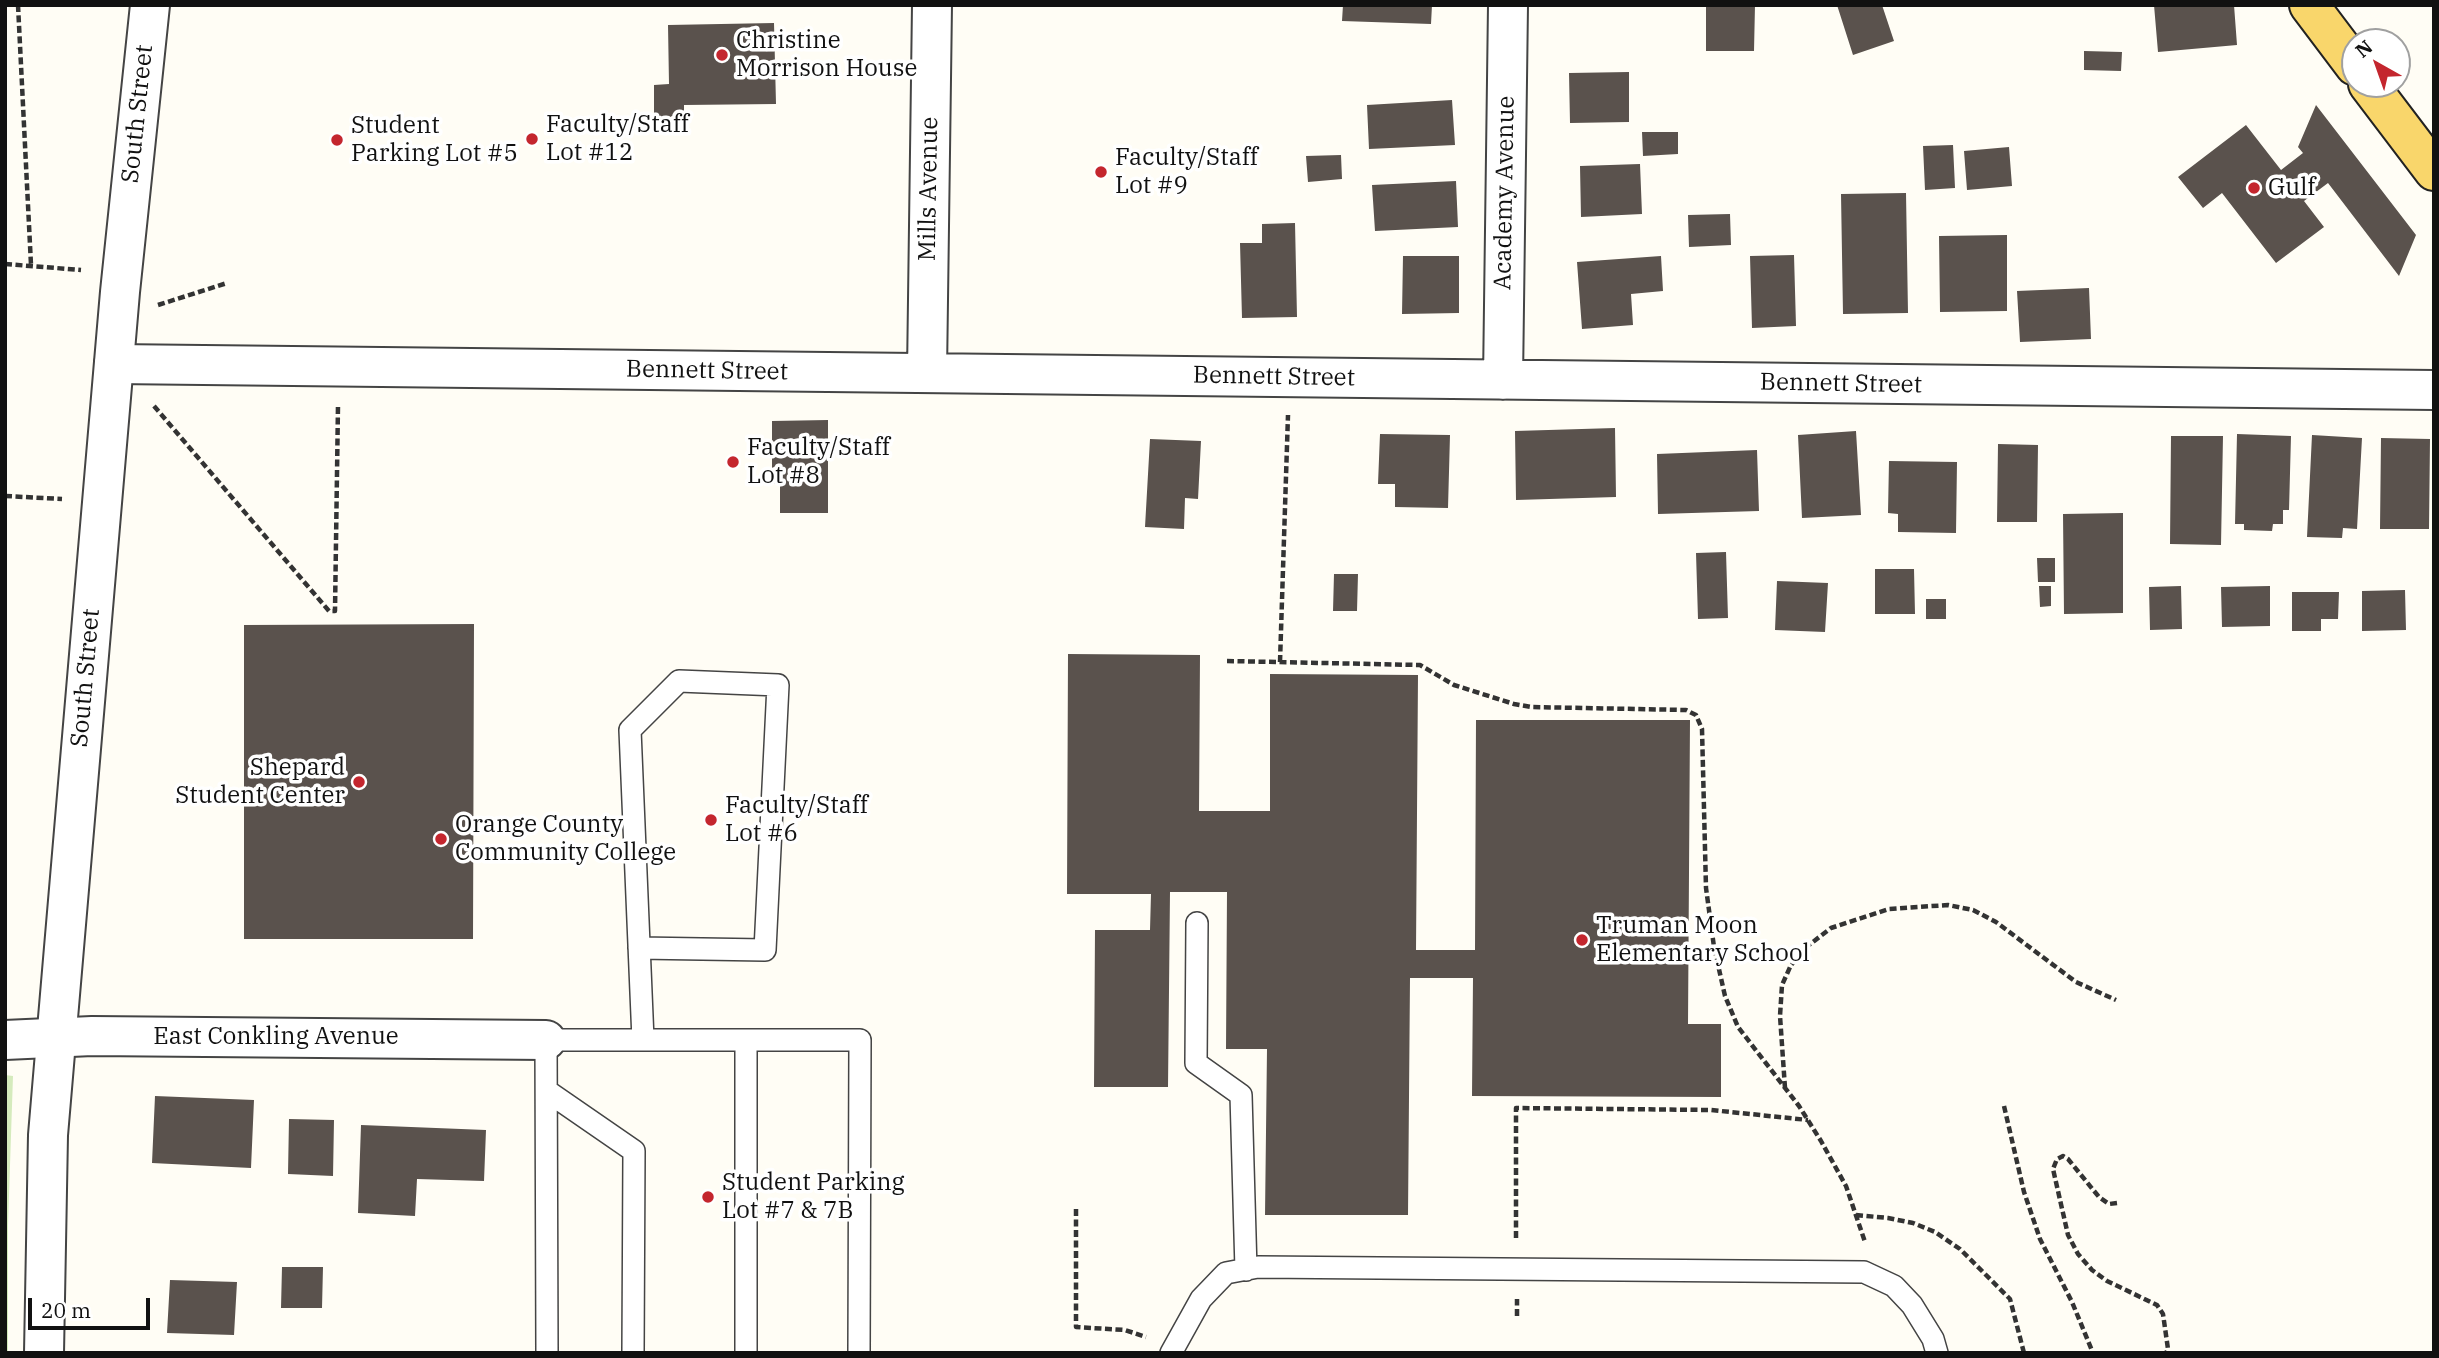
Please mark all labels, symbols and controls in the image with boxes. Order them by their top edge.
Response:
place label: Christine Morrison House [736,27,917,83]
north arrow [2341,28,2411,98]
text: N [2350,34,2377,62]
street label: South Street [116,43,160,185]
marker: Christine Morrison House [714,47,730,63]
street label: Academy Avenue [1489,96,1521,290]
place label: Faculty/Staff Lot #12 [546,111,689,167]
place label: Student Parking Lot #5 [351,112,518,168]
street label: Mills Avenue [913,116,945,262]
marker: Faculty/Staff Lot #12 [524,131,540,147]
marker: Student Parking Lot #5 [329,132,345,148]
place label: Faculty/Staff Lot #9 [1115,144,1258,200]
marker: Faculty/Staff Lot #9 [1093,164,1109,180]
place label: Gulf [2268,174,2316,202]
marker: Gulf [2246,180,2262,196]
street label: Bennett Street [626,355,788,387]
street label: Bennett Street [1193,361,1355,393]
street label: Bennett Street [1760,368,1922,400]
place label: Faculty/Staff Lot #8 [747,434,890,490]
marker: Faculty/Staff Lot #8 [725,454,741,470]
street label: South Street [66,608,106,748]
place label: Shepard Student Center [175,754,345,810]
marker: Shepard Student Center [351,774,367,790]
place label: Faculty/Staff Lot #6 [725,792,868,848]
place label: Orange County Community College [455,811,676,867]
marker: Faculty/Staff Lot #6 [703,812,719,828]
marker: Orange County Community College [433,831,449,847]
place label: Truman Moon Elementary School [1596,912,1810,968]
marker: Truman Moon Elementary School [1574,932,1590,948]
street label: East Conkling Avenue [153,1023,399,1051]
place label: Student Parking Lot #7 & 7B [722,1169,905,1225]
marker: Student Parking Lot #7 & 7B [700,1189,716,1205]
scale bar [32,1284,154,1328]
text: 20 m [41,1296,91,1324]

